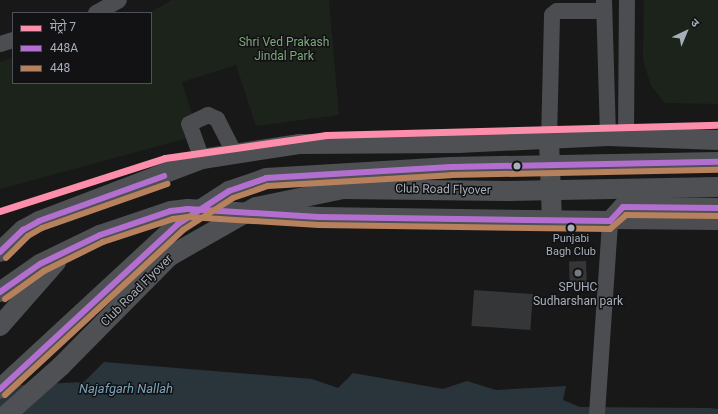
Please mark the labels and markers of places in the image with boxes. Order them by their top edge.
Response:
unlabelled marker [512,161,522,171]
marker: Punjabi Bagh Club [566,223,576,233]
place label: Punjabi Bagh Club [546,233,596,259]
marker: SPUHC Sudharshan park [572,267,584,279]
place label: SPUHC Sudharshan park [533,281,623,309]

